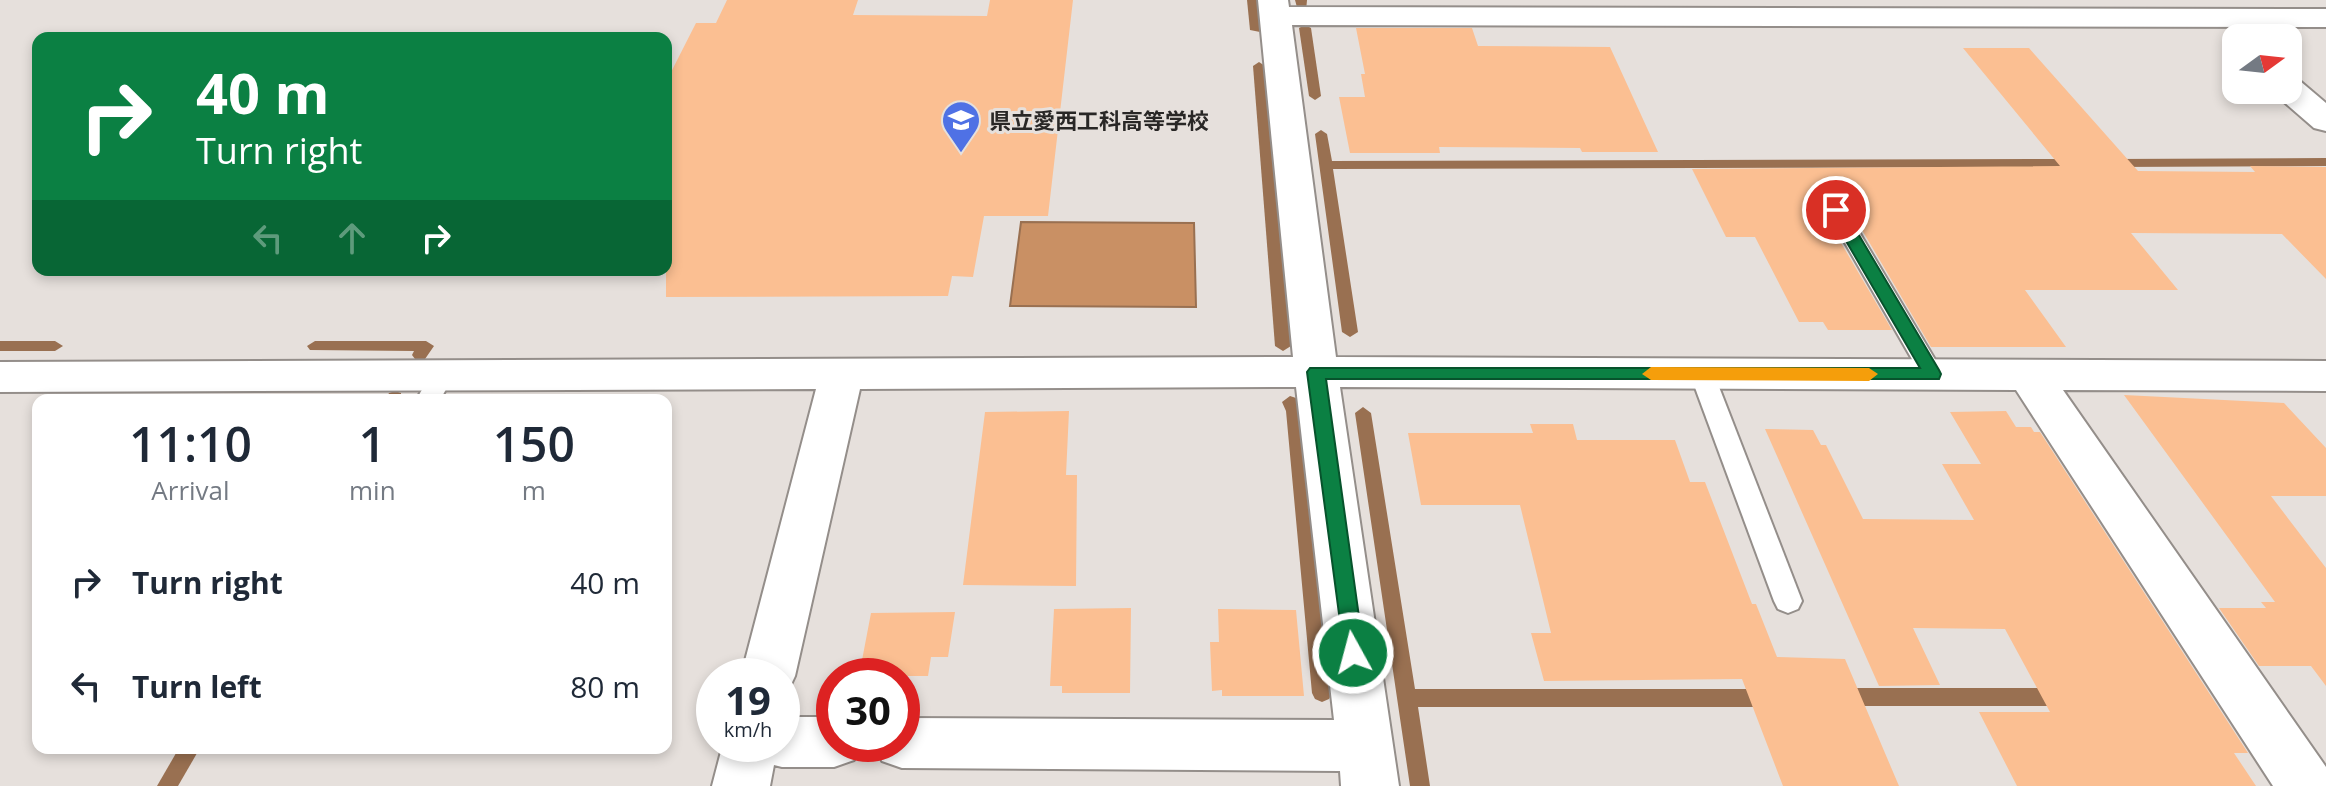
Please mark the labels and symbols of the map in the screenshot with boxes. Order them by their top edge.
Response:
north arrow [2222,24,2302,104]
school or university icon: 県立愛西工科高等学校 [940,99,982,154]
place label: 県立愛西工科高等学校 [989,105,1209,135]
pin [1802,176,1870,244]
position arrow [1311,611,1395,695]
speed limit sign: 30 [816,658,920,762]

